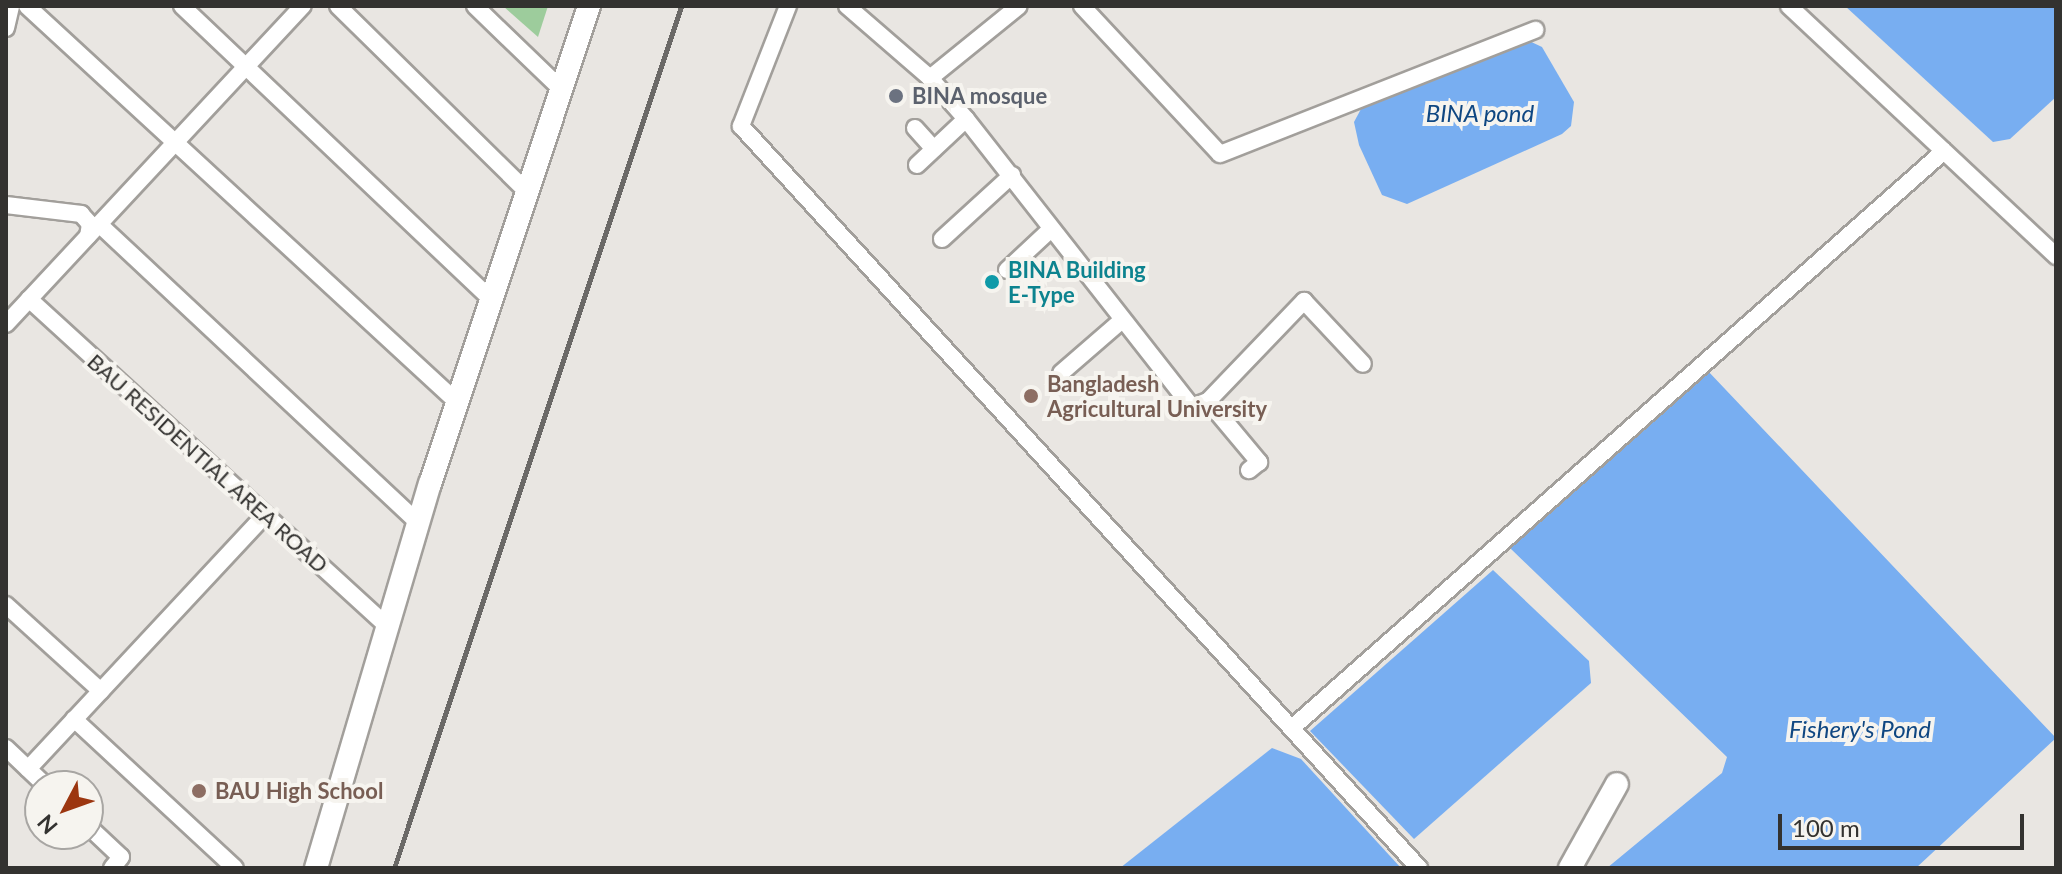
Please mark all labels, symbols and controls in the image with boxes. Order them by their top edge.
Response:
place label: BINA mosque [912,83,1048,109]
marker: BINA mosque [887,87,905,105]
water label: BINA pond [1425,99,1535,127]
place label: BINA Building E-Type [1008,256,1146,308]
marker: BINA Building E-Type [983,273,1001,291]
street label: BAU RESIDENTIAL AREA ROAD [82,347,334,579]
place label: Bangladesh Agricultural University [1047,370,1267,422]
marker: Bangladesh Agricultural University [1022,387,1040,405]
water label: Fishery's Pond [1789,715,1931,743]
north arrow [24,770,104,850]
place label: BAU High School [215,778,383,804]
marker: BAU High School [190,782,208,800]
scale bar [1782,798,2028,848]
text: N [31,810,63,840]
text: 100 m [1792,813,1860,842]

